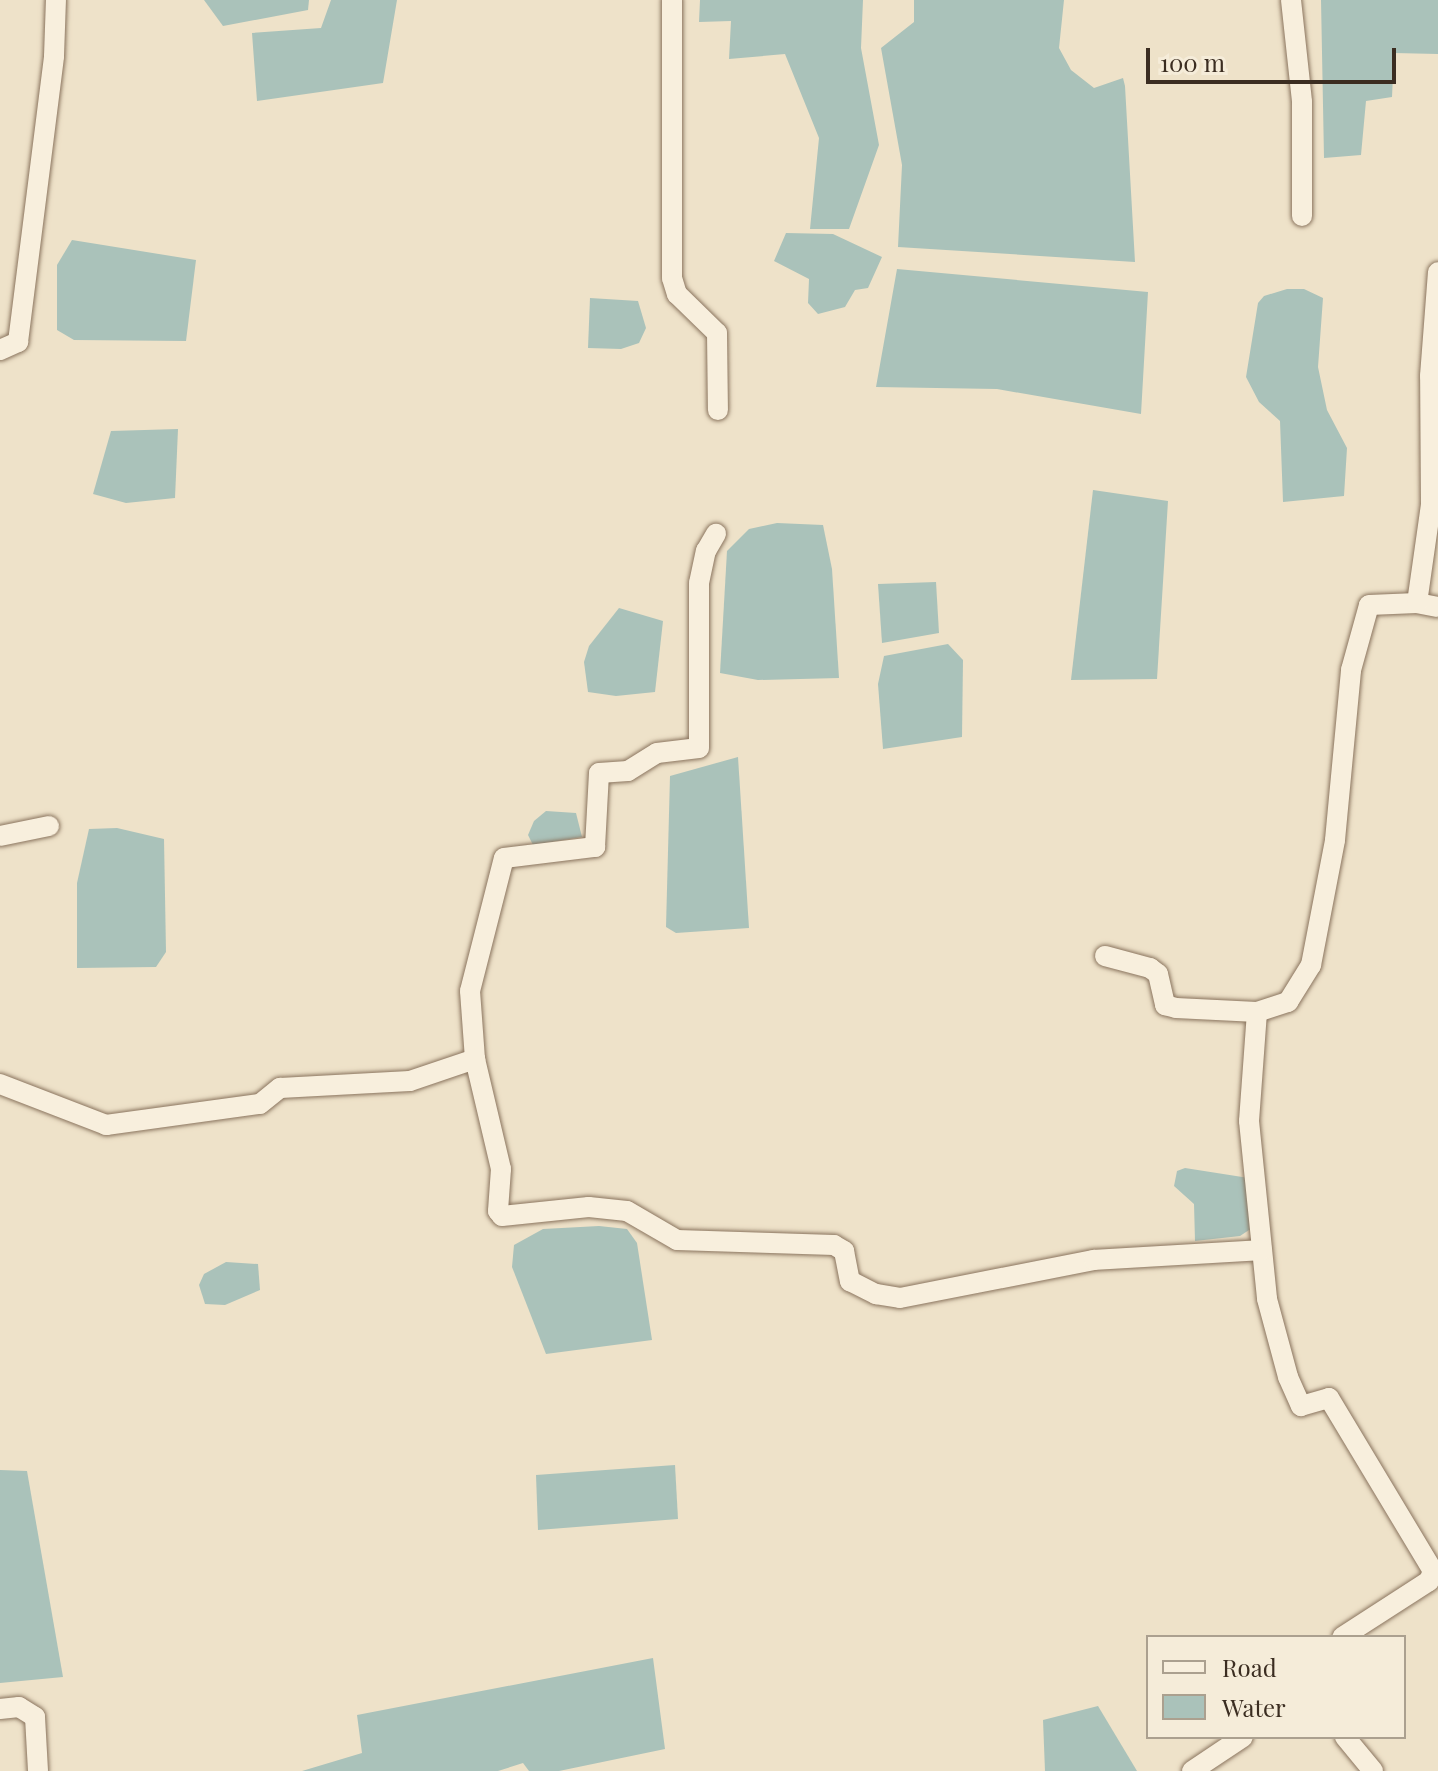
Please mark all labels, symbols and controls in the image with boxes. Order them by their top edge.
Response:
scale bar [1150,32,1400,82]
text: 100 m [1160,46,1225,78]
legend [1146,1635,1406,1739]
text: Road [1222,1651,1277,1683]
text: Water [1222,1691,1286,1723]

